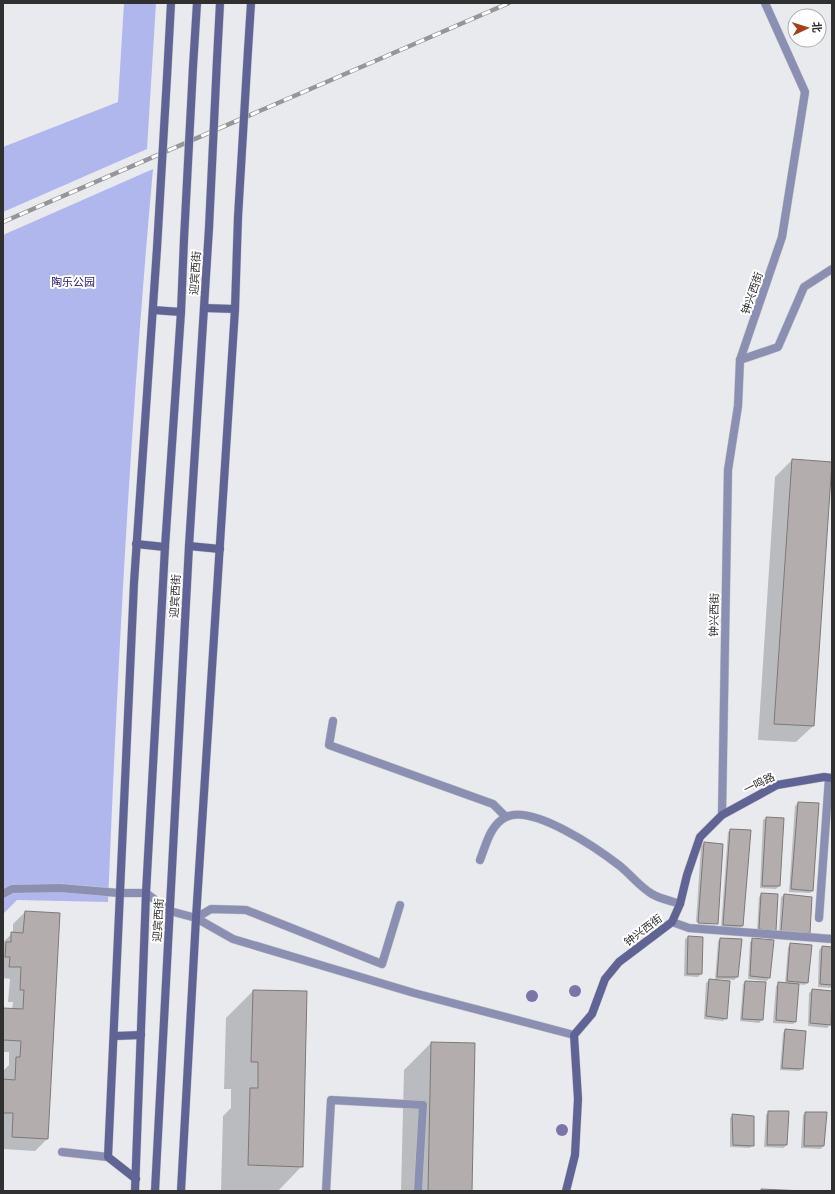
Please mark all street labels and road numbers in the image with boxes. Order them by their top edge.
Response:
street label: 迎宾西街 [187,251,204,295]
street label: 钟兴西街 [739,270,766,316]
street label: 迎宾西街 [168,574,183,618]
street label: 钟兴西街 [708,593,721,637]
street label: 一鸣路 [742,770,777,797]
street label: 迎宾西街 [151,898,166,942]
street label: 钟兴西街 [622,912,665,949]

